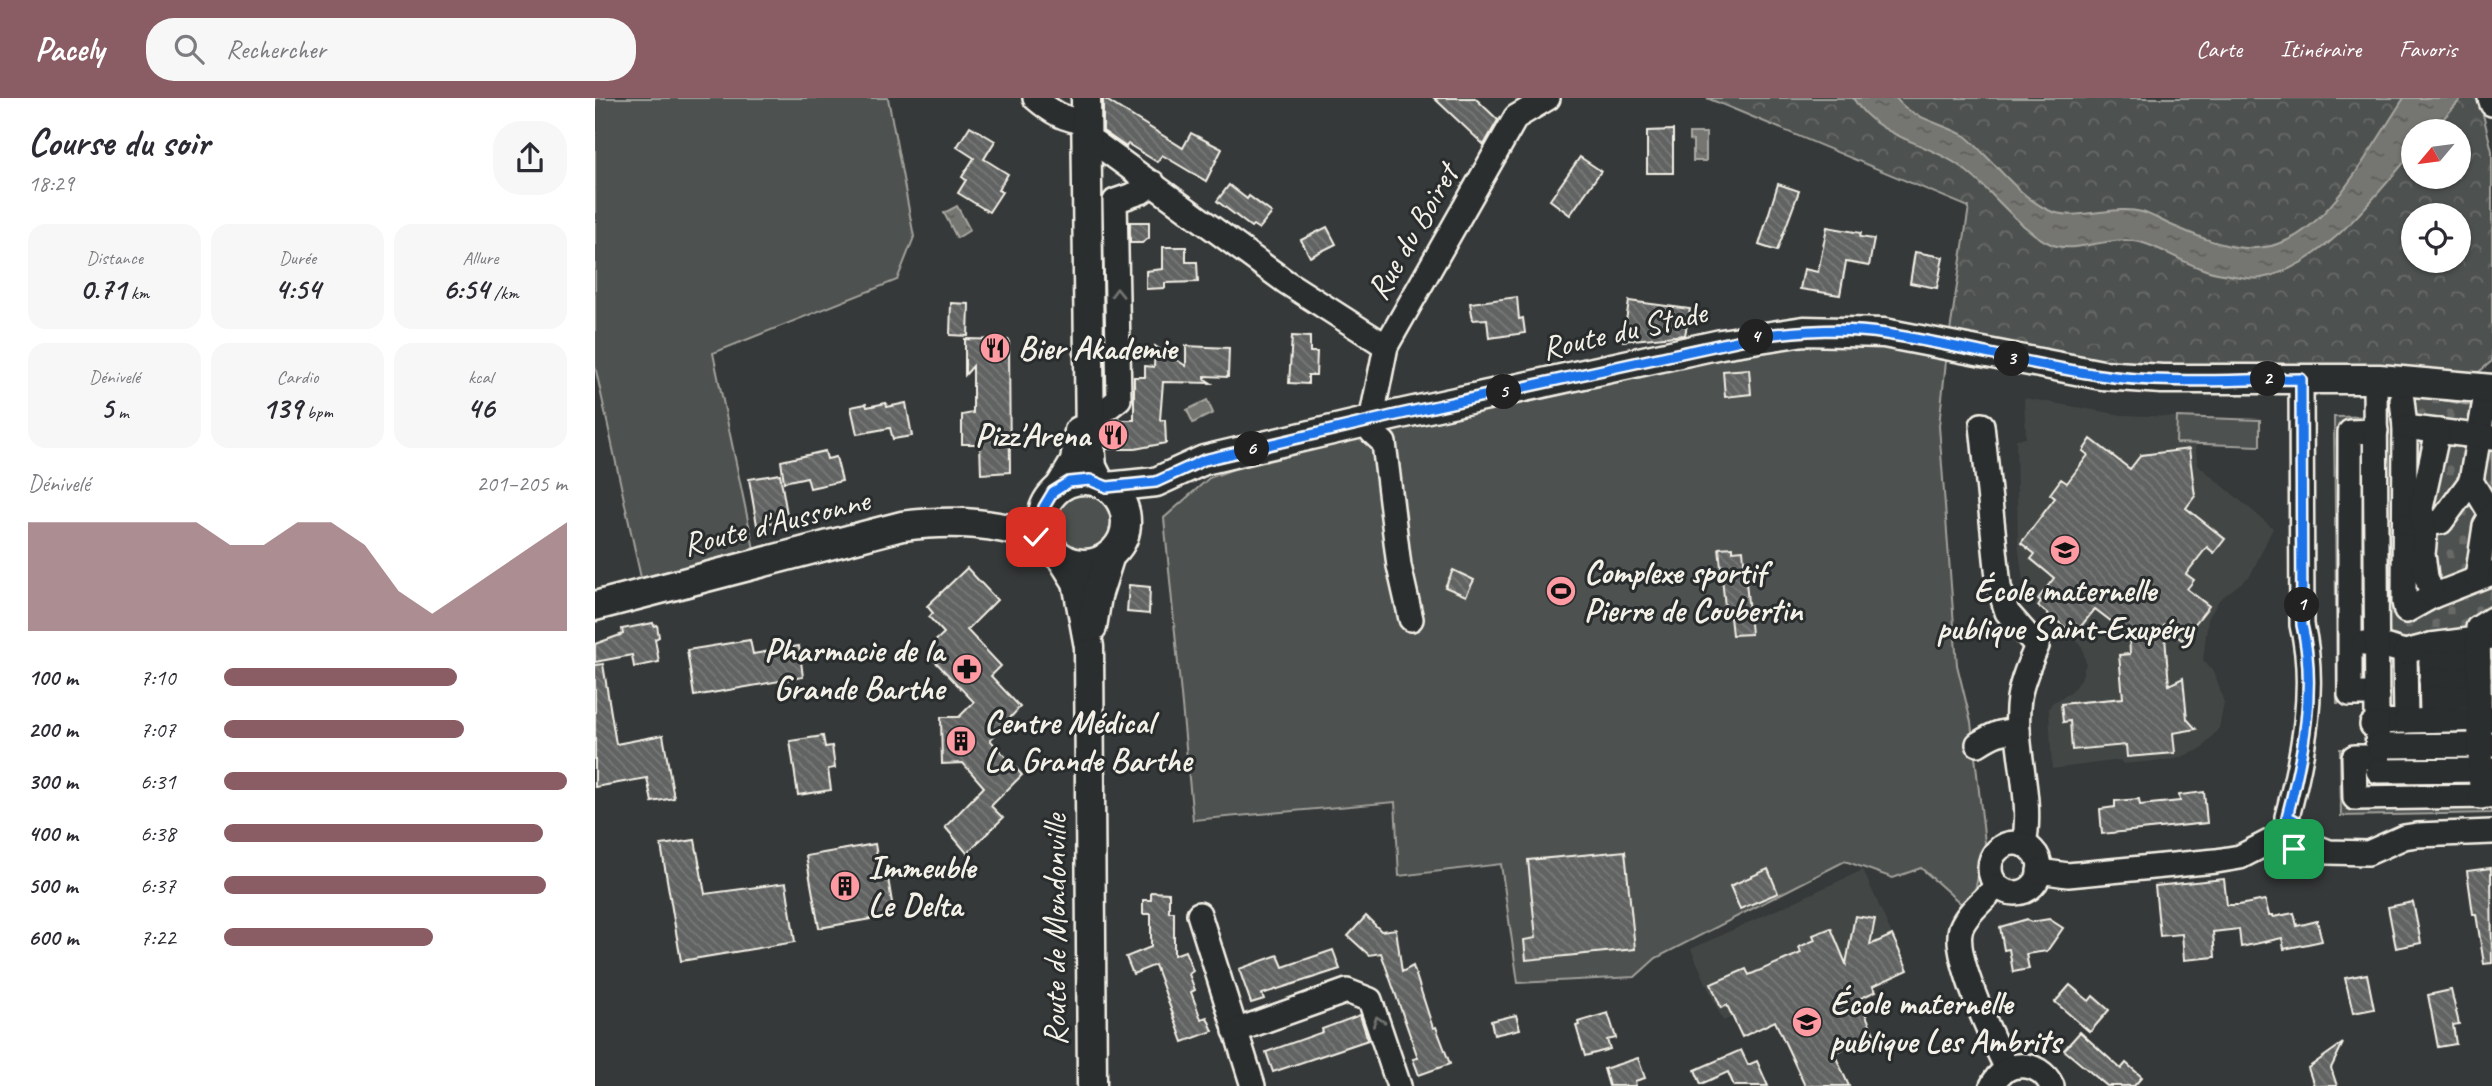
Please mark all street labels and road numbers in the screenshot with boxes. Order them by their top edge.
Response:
street label: Rue du Boiret [1356,153,1470,307]
street label: Route du Stade [1537,290,1713,369]
street label: Route d'Aussonne [678,478,876,565]
street label: Route de Mondonville [1034,812,1076,1046]

